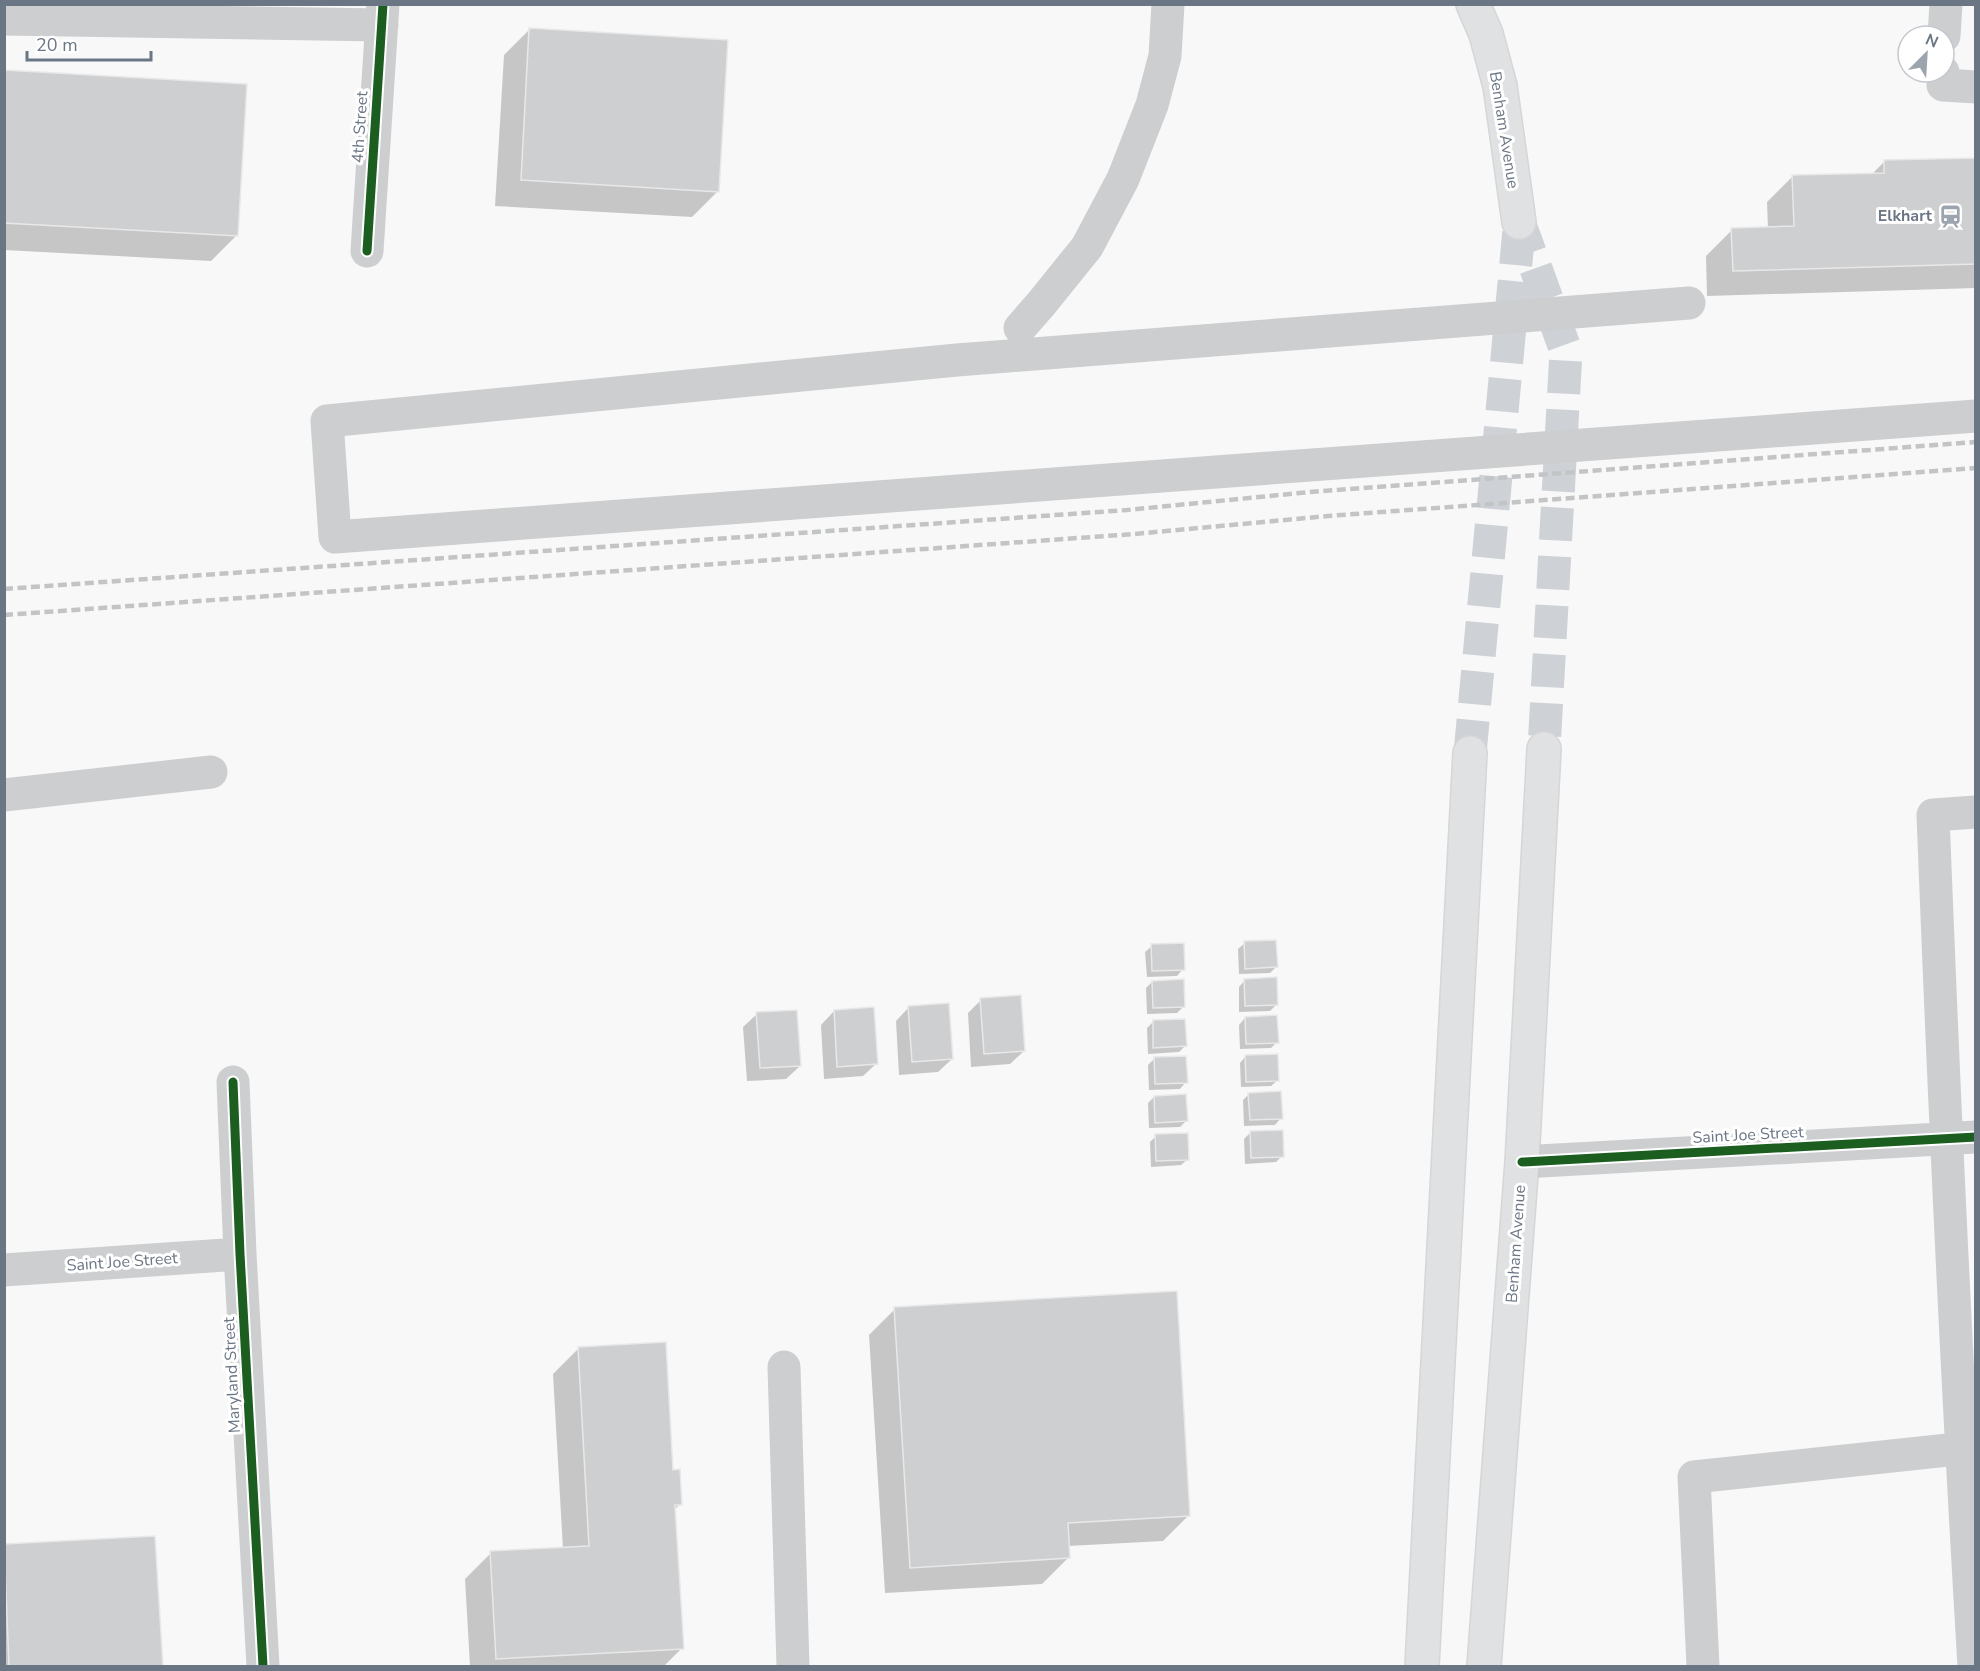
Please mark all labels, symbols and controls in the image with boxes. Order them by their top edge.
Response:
scale bar [27,24,152,62]
north arrow [1896,24,1956,84]
text: N [1922,29,1942,54]
text: 20 m [36,33,78,57]
street label: Benham Avenue [1484,70,1524,190]
street label: 4th Street [347,90,374,164]
station icon: Elkhart [1937,203,1963,229]
place label: Elkhart [1878,205,1933,227]
street label: Saint Joe Street [1692,1121,1804,1149]
street label: Benham Avenue [1501,1184,1531,1304]
street label: Saint Joe Street [66,1247,179,1277]
street label: Maryland Street [218,1316,246,1433]

